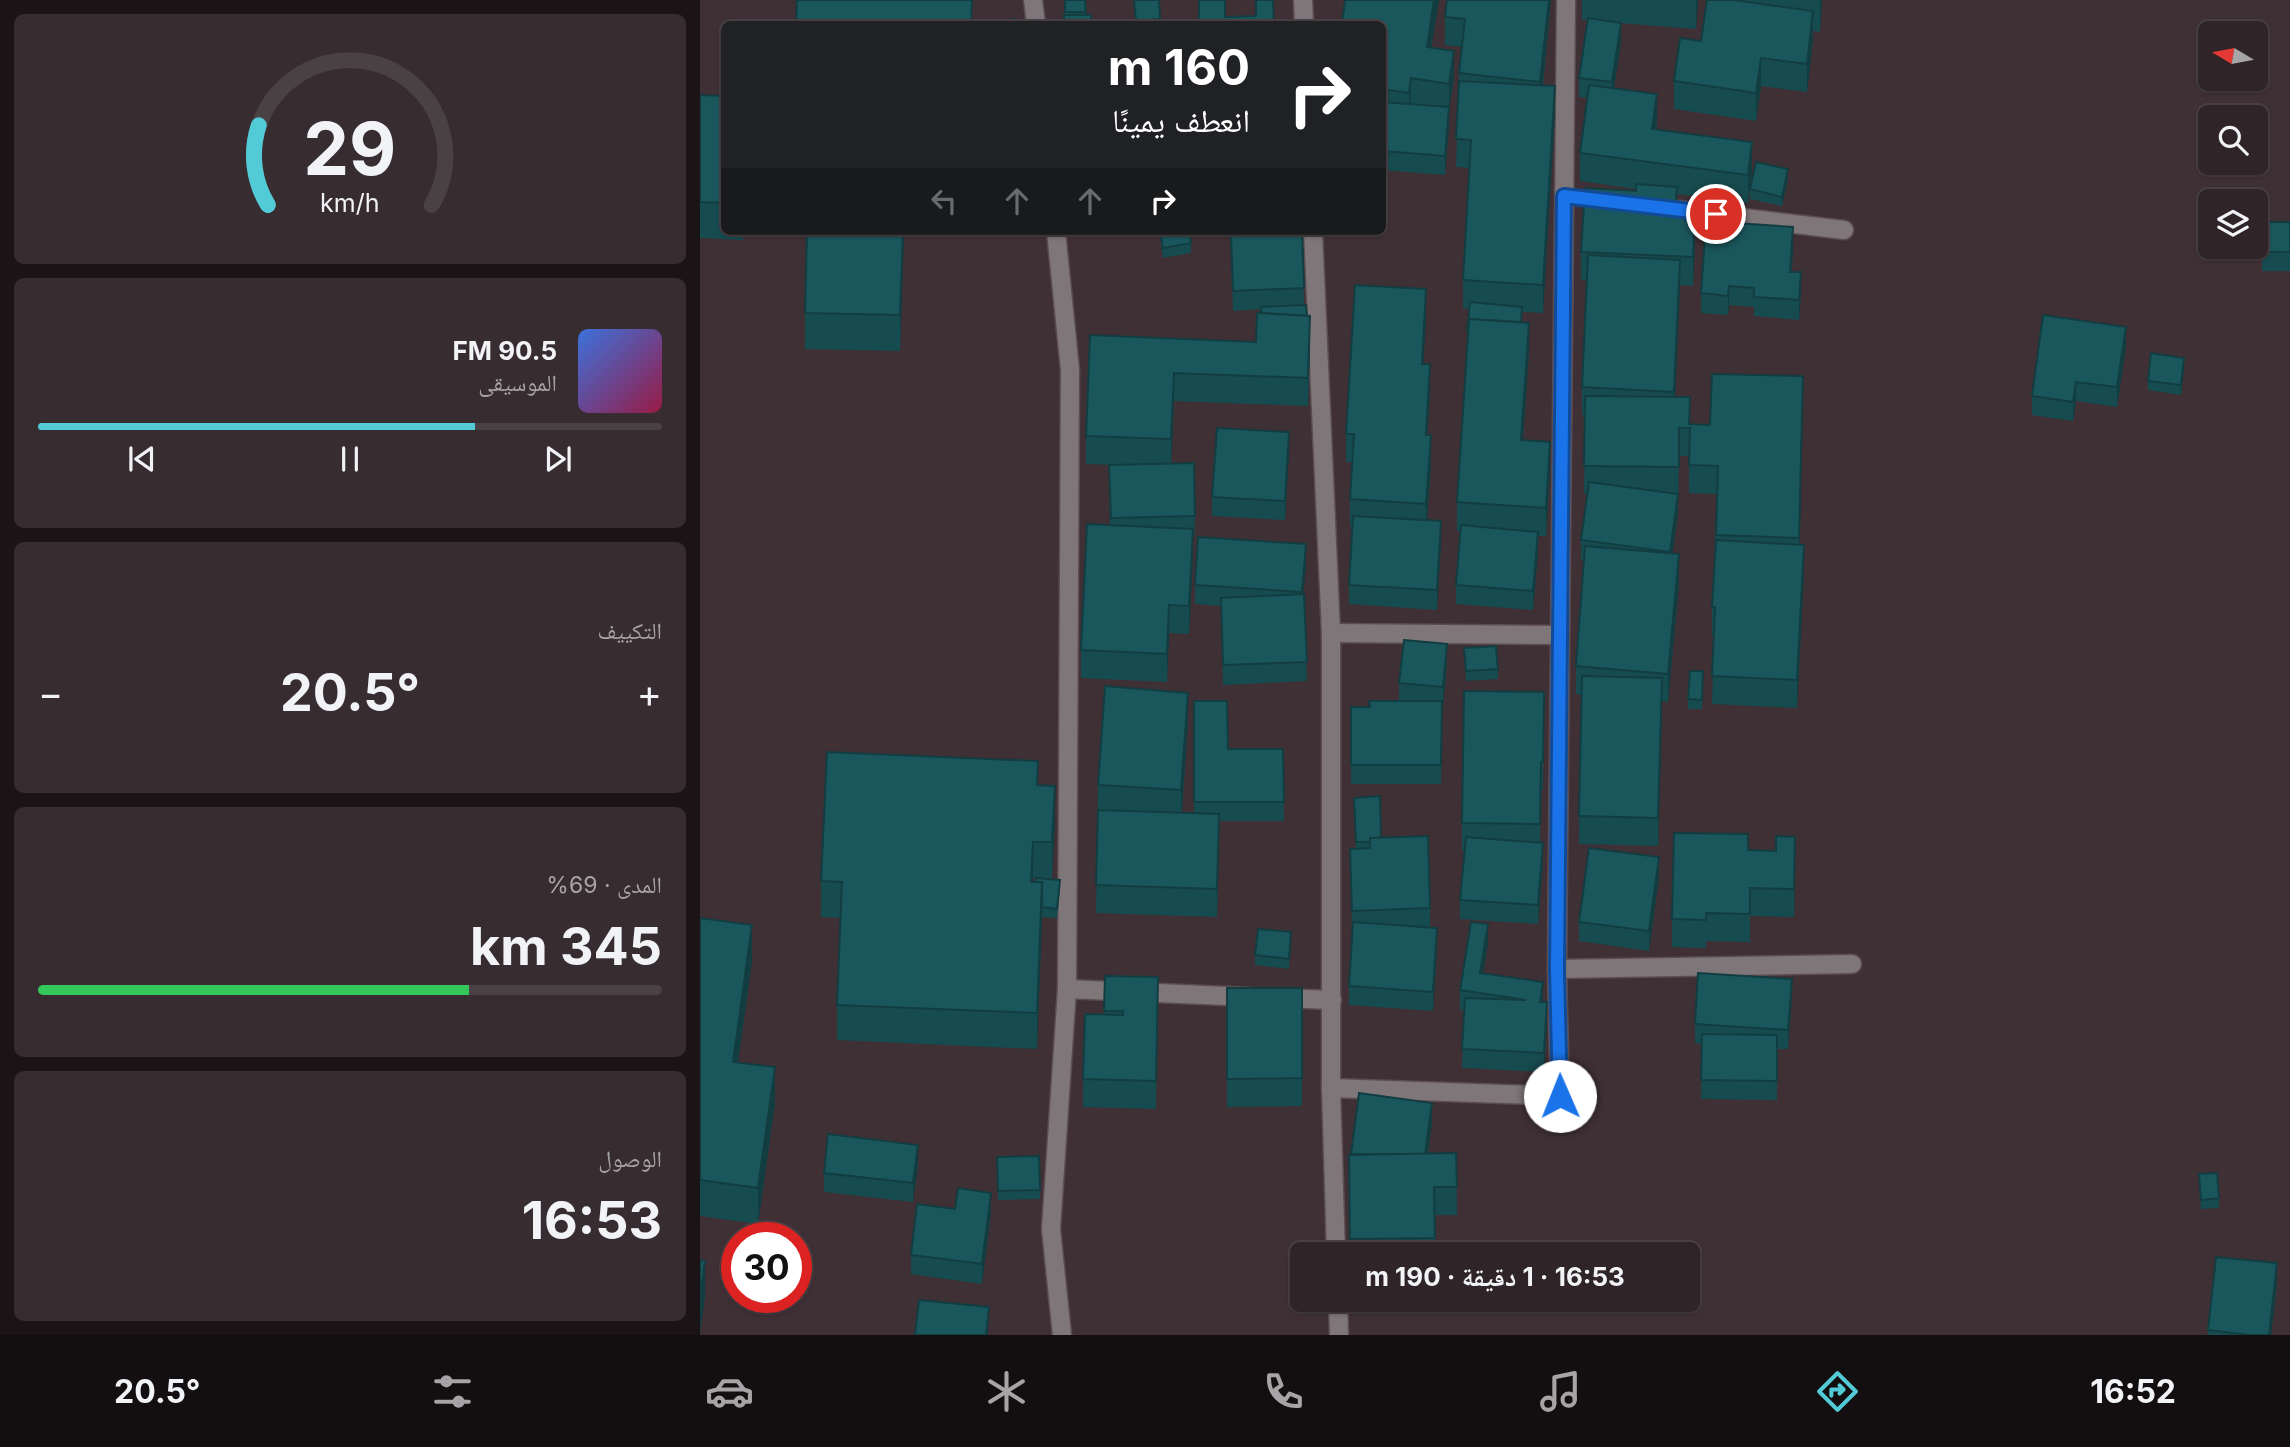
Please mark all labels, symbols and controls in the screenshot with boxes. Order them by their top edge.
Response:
north arrow [2198,21,2268,91]
map controls [2198,21,2268,259]
text: 160 m [1108,38,1250,97]
icon: right [1274,49,1365,140]
text: انعطف يمينًا [1112,101,1250,140]
text: 29 [303,104,397,193]
button: search [2198,105,2268,175]
icon: left [925,182,963,220]
icon: ahead [998,182,1036,220]
icon: ahead [1071,182,1109,220]
icon: right [1144,182,1182,220]
pin [1686,184,1746,244]
text: km/h [320,188,380,218]
button: layers [2198,189,2268,259]
icon: arrive [1697,195,1735,233]
text: 90.5 FM [453,335,557,366]
text: الموسيقى [478,369,557,397]
icon: previous [123,440,161,478]
icon: pause [331,440,369,478]
icon: next [539,440,577,478]
text: التكييف [597,617,662,645]
text: 20.5° [280,661,420,724]
text: − [38,670,63,716]
text: + [637,670,662,716]
text: المدى · 69% [546,871,662,899]
text: 345 km [470,915,662,978]
position arrow [1523,1059,1597,1133]
text: الوصول [598,1145,662,1173]
text: 16:53 [522,1189,662,1252]
speed limit sign: 30 [721,1222,812,1313]
text: 16:53 · 1 دقيقة · 190 m [1365,1261,1625,1292]
icon: filters [428,1367,477,1416]
icon: car [705,1367,754,1416]
icon: climate [982,1367,1031,1416]
icon: phone [1259,1367,1308,1416]
icon: music [1536,1367,1585,1416]
icon: directions [1813,1367,1862,1416]
text: 20.5° [114,1372,200,1411]
text: 16:52 [2090,1372,2176,1411]

